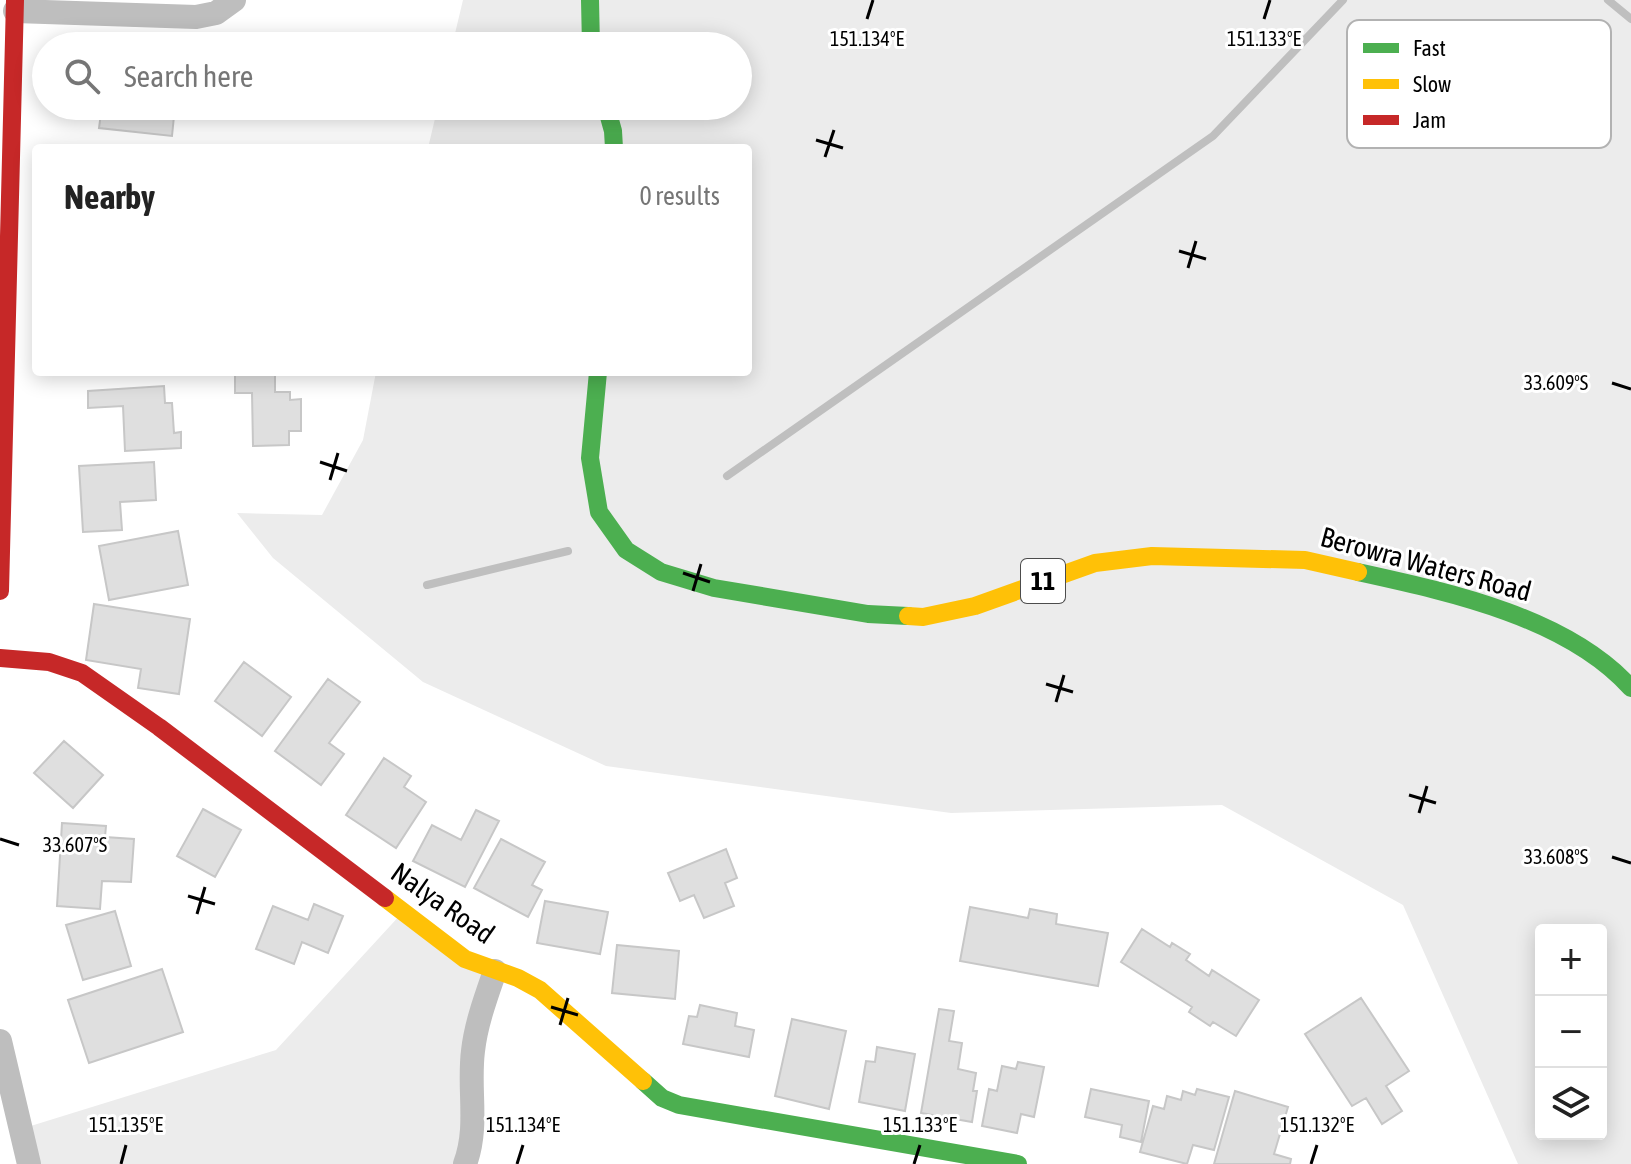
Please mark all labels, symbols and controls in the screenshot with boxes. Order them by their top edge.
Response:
legend [1347,20,1611,148]
text: 151.134°E [830,27,904,50]
text: 151.133°E [1227,27,1301,50]
search box [32,32,752,120]
text: Fast [1413,35,1446,61]
icon: search [60,54,104,98]
text: Search here [124,59,253,93]
text: Slow [1413,71,1451,97]
text: Jam [1413,107,1446,133]
text: Nearby [64,177,155,216]
text: 0 results [639,181,720,211]
text: 33.609°S [1524,371,1588,394]
street label: Berowra Waters Road [1317,520,1535,608]
road number: 11 [1021,559,1065,603]
text: 33.607°S [43,833,107,856]
text: 33.608°S [1524,845,1588,868]
street label: Nalya Road [385,856,501,950]
map controls [1535,924,1607,1140]
button: + [1535,924,1607,996]
button: − [1535,996,1607,1068]
button: layers [1535,1068,1607,1140]
text: 151.135°E [89,1113,163,1136]
text: 151.134°E [486,1113,560,1136]
text: 151.133°E [883,1113,957,1136]
text: 151.132°E [1280,1113,1354,1136]

